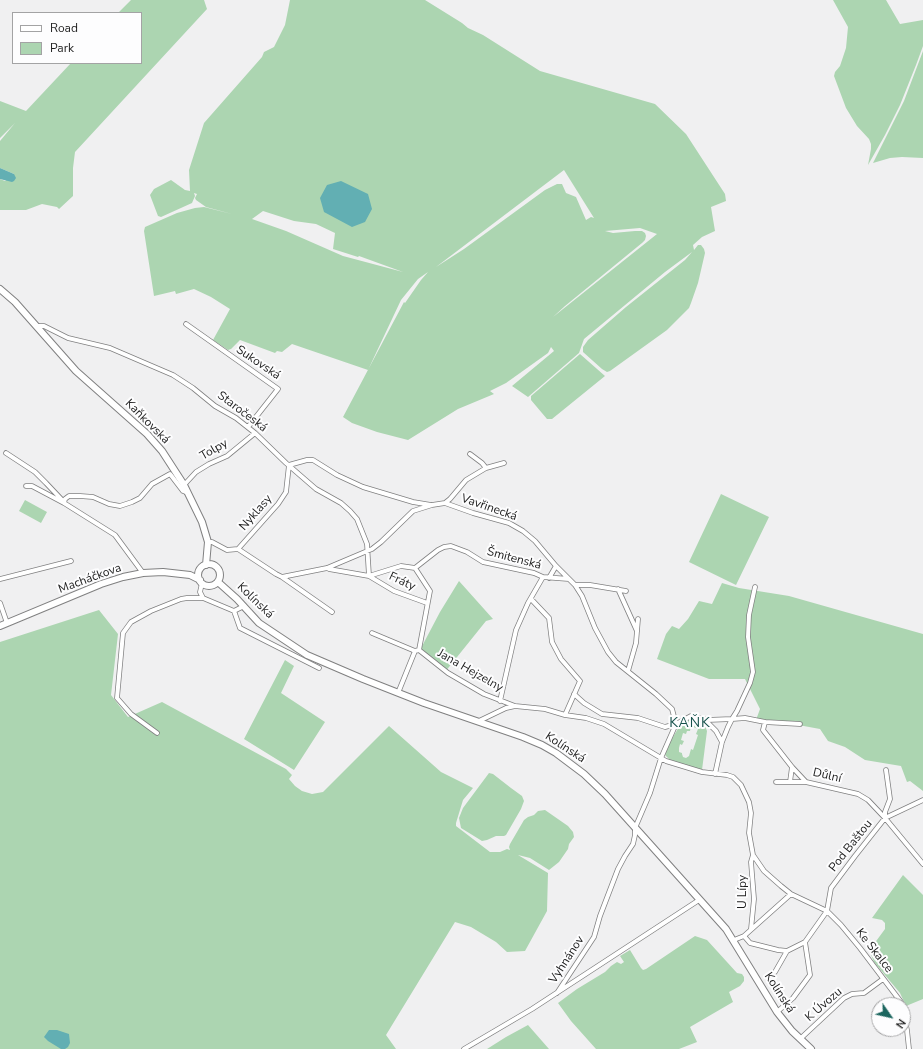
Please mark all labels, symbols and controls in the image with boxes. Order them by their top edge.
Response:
legend [12,12,142,64]
text: Road [50,20,78,36]
text: Park [50,40,74,56]
street label: Sukovská [233,343,283,383]
street label: Staročeská [214,389,270,435]
street label: Kaňkovská [122,397,172,447]
street label: Tolpy [198,436,230,464]
street label: Nyklasy [237,492,275,534]
street label: Vavřinecká [459,492,519,524]
street label: Šmitenská [485,545,543,573]
street label: Macháčkova [57,561,123,597]
street label: Fráty [386,570,418,594]
street label: Kolínská [234,580,276,622]
street label: Jana Hejzelny [435,646,505,696]
district label: KAŇK [669,716,711,732]
street label: Kolínská [542,730,588,766]
street label: Důlní [811,766,843,786]
street label: Pod Baštou [826,817,876,875]
street label: U Lípy [736,875,750,909]
street label: Ke Skalce [852,926,896,976]
street label: Vyhnánov [546,934,588,986]
street label: Kolínská [761,970,797,1016]
street label: K Úvozu [803,985,845,1025]
north arrow [871,997,911,1037]
text: N [892,1016,909,1031]

